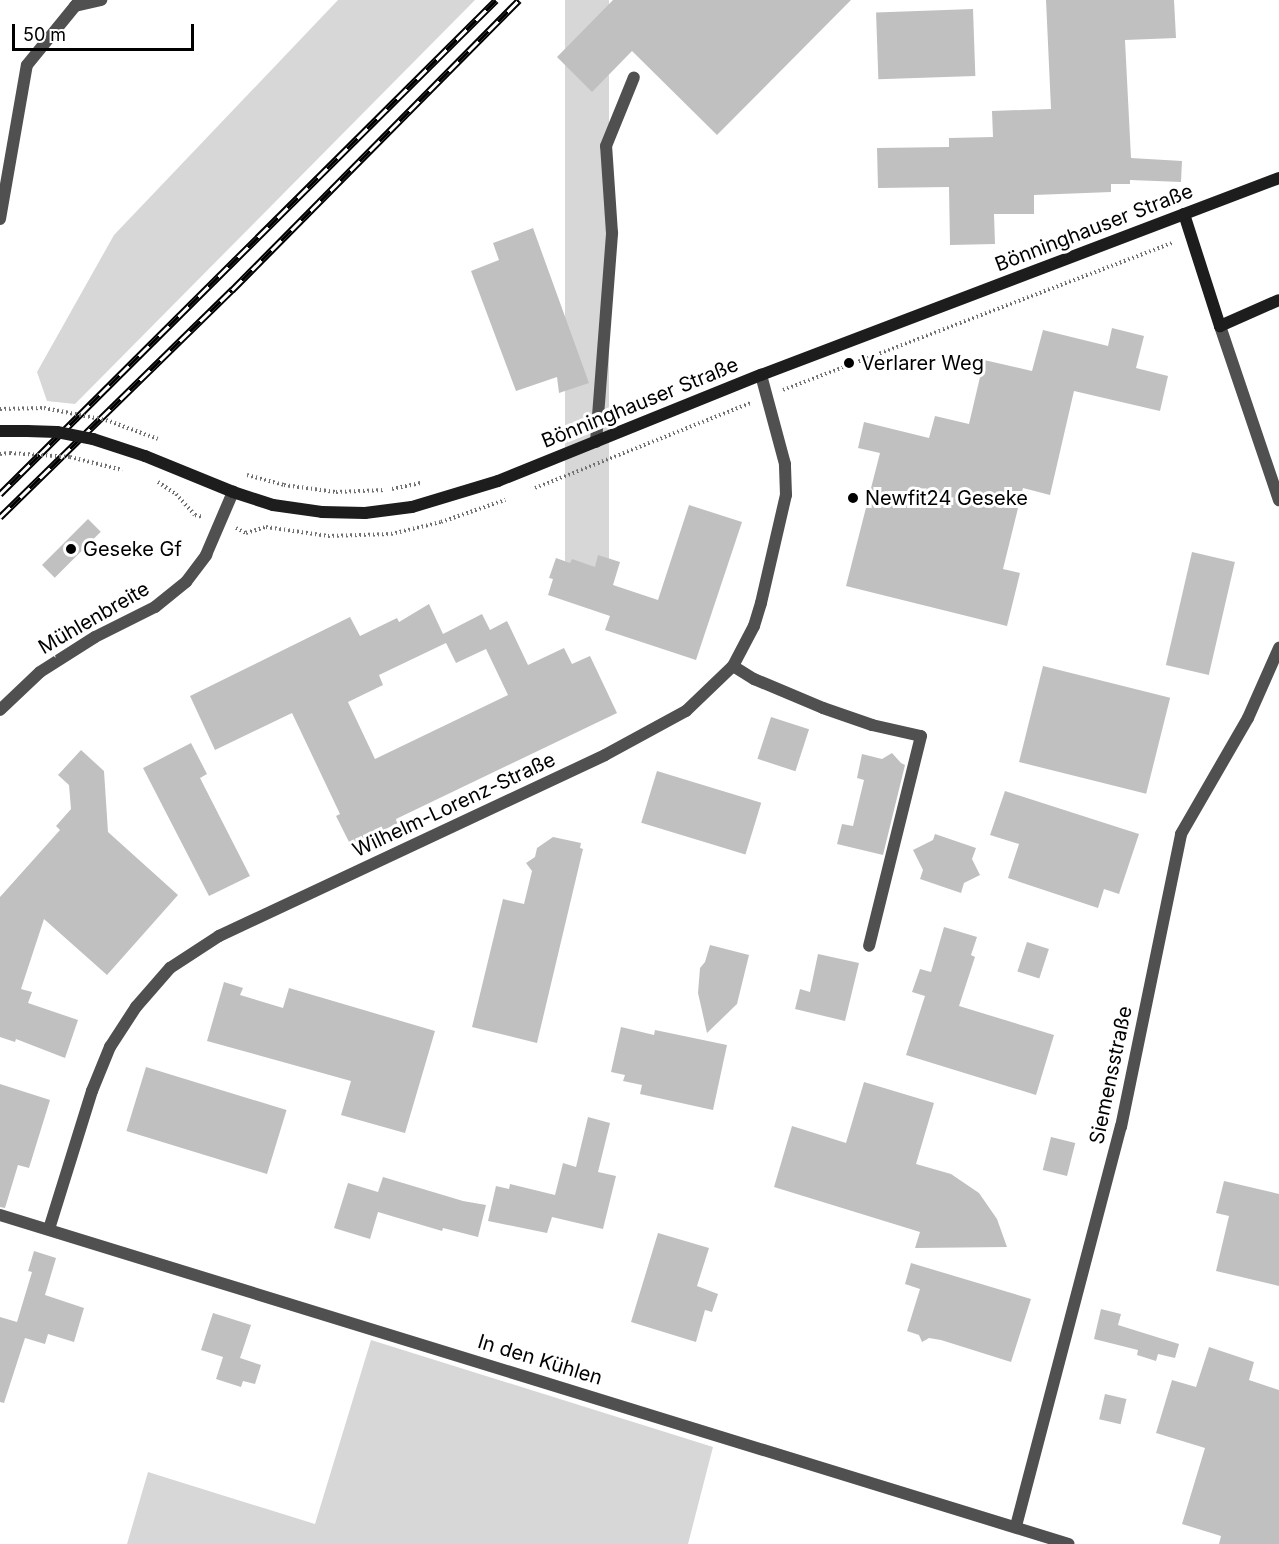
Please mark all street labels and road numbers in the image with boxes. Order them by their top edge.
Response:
street label: Bönninghauser Straße [992,179,1196,277]
street label: Bönninghauser Straße [538,353,742,453]
street label: Mühlenbreite [34,577,154,659]
street label: Wilhelm-Lorenz-Straße [349,747,559,863]
street label: Siemensstraße [1085,1004,1137,1146]
street label: In den Kühlen [475,1330,605,1390]

